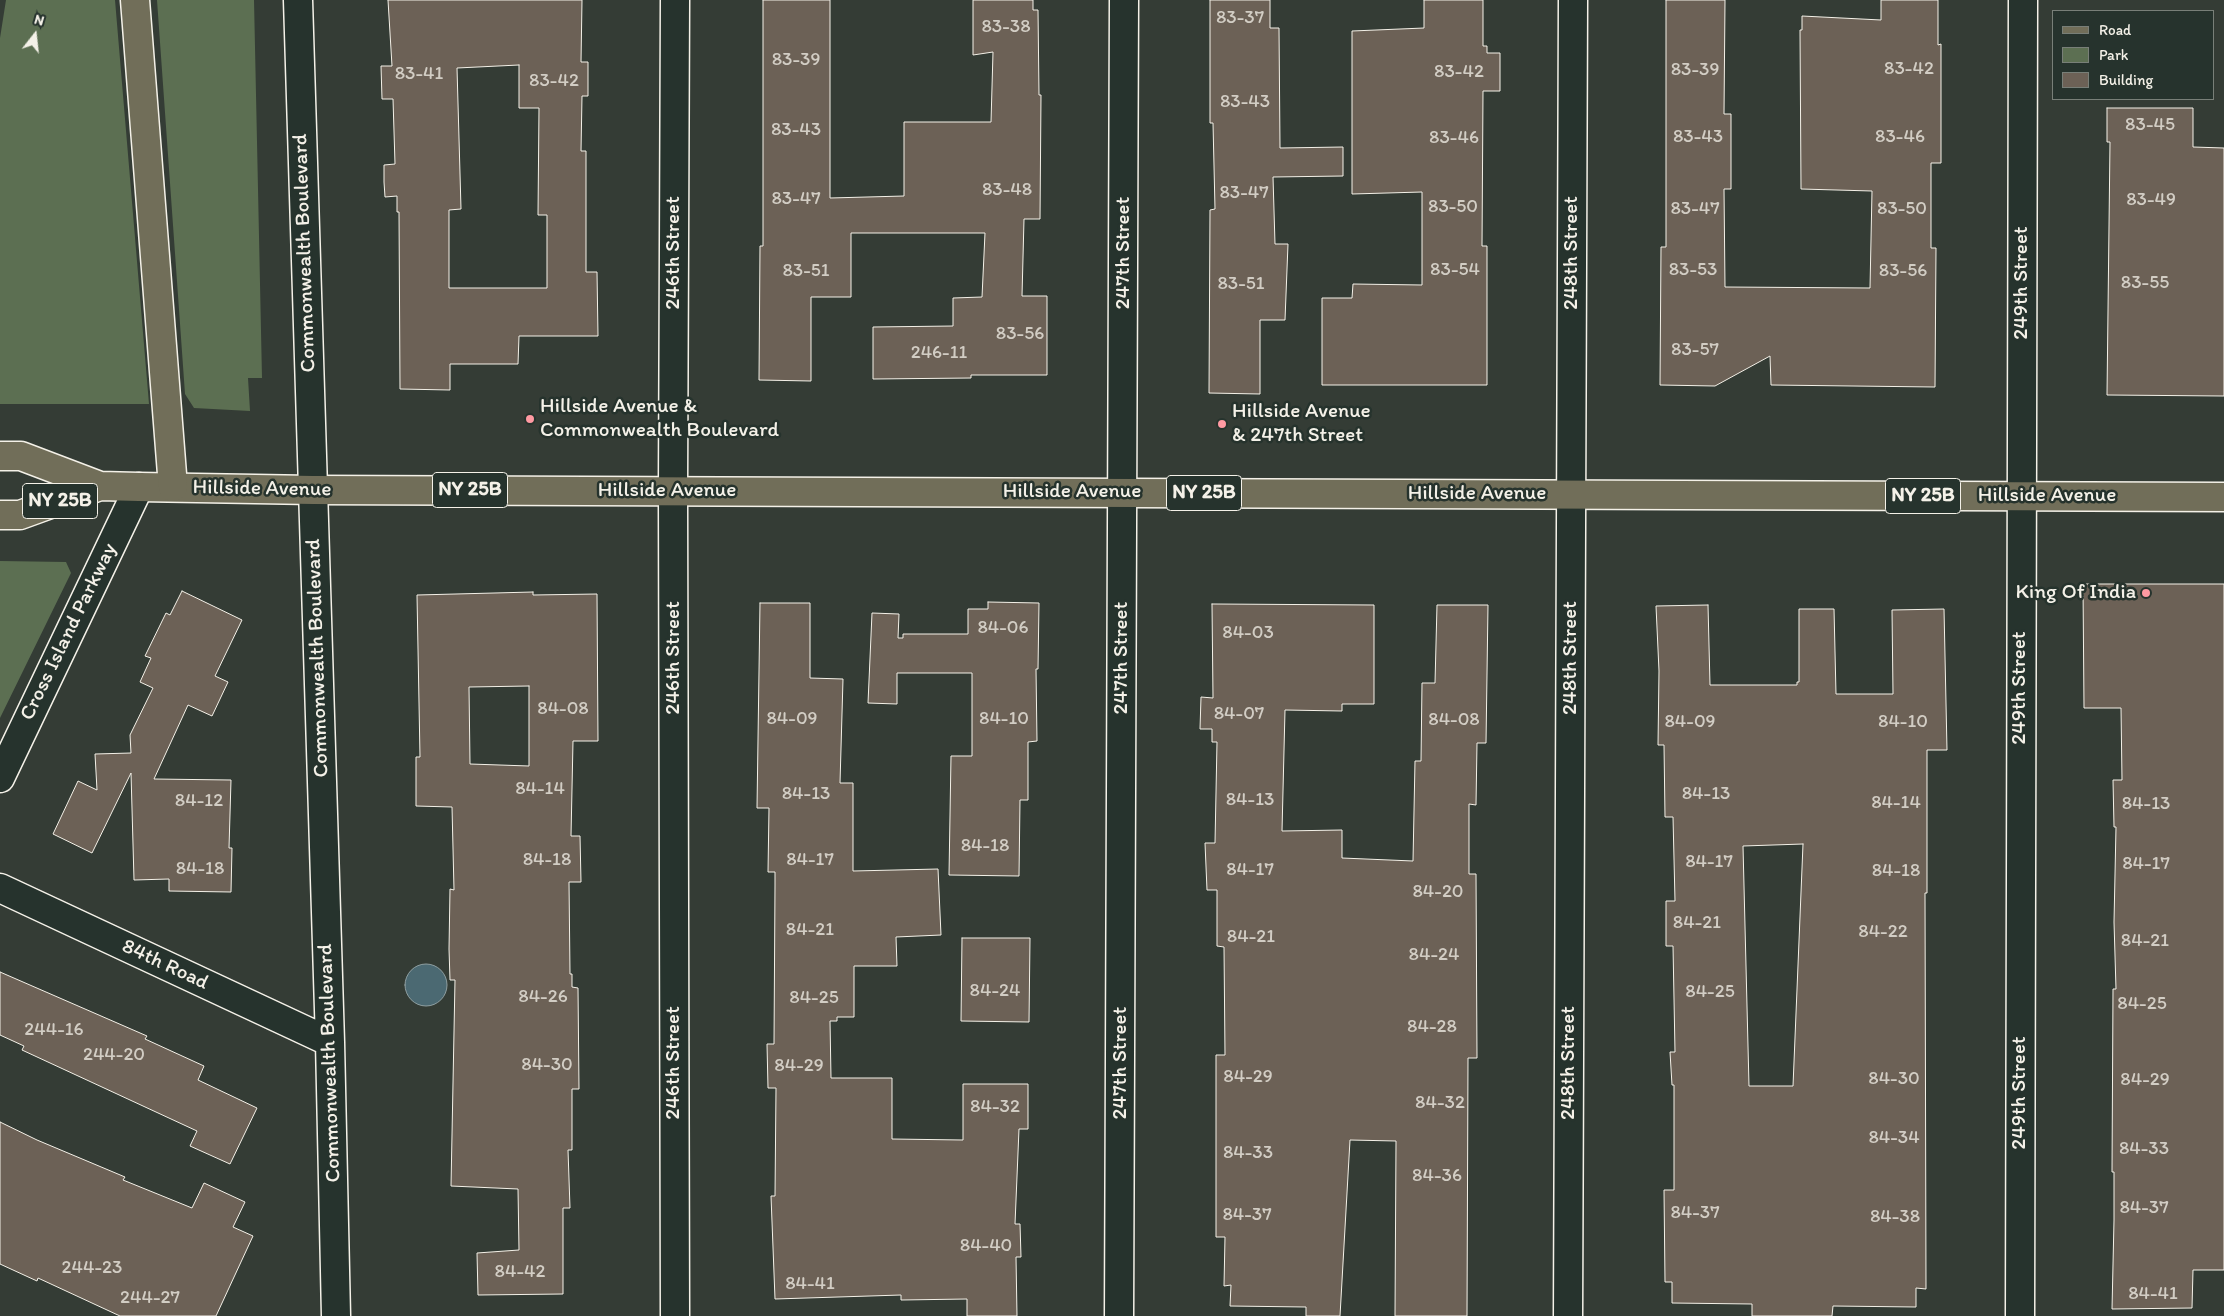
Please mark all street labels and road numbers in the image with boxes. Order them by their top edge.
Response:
street label: Commonwealth Boulevard [288,133,322,373]
street label: 246th Street [661,196,687,310]
street label: 248th Street [1559,196,1585,310]
street label: 247th Street [1111,197,1137,309]
street label: 249th Street [2009,226,2035,340]
road number: NY 25B [432,472,508,508]
street label: Hillside Avenue [192,475,332,503]
road number: NY 25B [1166,476,1242,510]
street label: Hillside Avenue [598,478,736,504]
road number: NY 25B [1886,478,1960,514]
street label: Hillside Avenue [1003,479,1141,505]
street label: Hillside Avenue [1408,481,1546,507]
street label: Hillside Avenue [1978,483,2116,509]
road number: NY 25B [22,484,98,518]
street label: Commonwealth Boulevard [301,538,335,778]
street label: Cross Island Parkway [15,539,123,725]
street label: 246th Street [661,601,687,715]
street label: 248th Street [1558,601,1584,715]
street label: 247th Street [1109,602,1135,714]
street label: 249th Street [2007,631,2033,745]
street label: 84th Road [118,934,212,996]
street label: Commonwealth Boulevard [313,943,347,1183]
street label: 246th Street [661,1006,687,1120]
street label: 248th Street [1556,1006,1582,1120]
street label: 247th Street [1108,1007,1134,1119]
street label: 249th Street [2007,1036,2033,1150]

